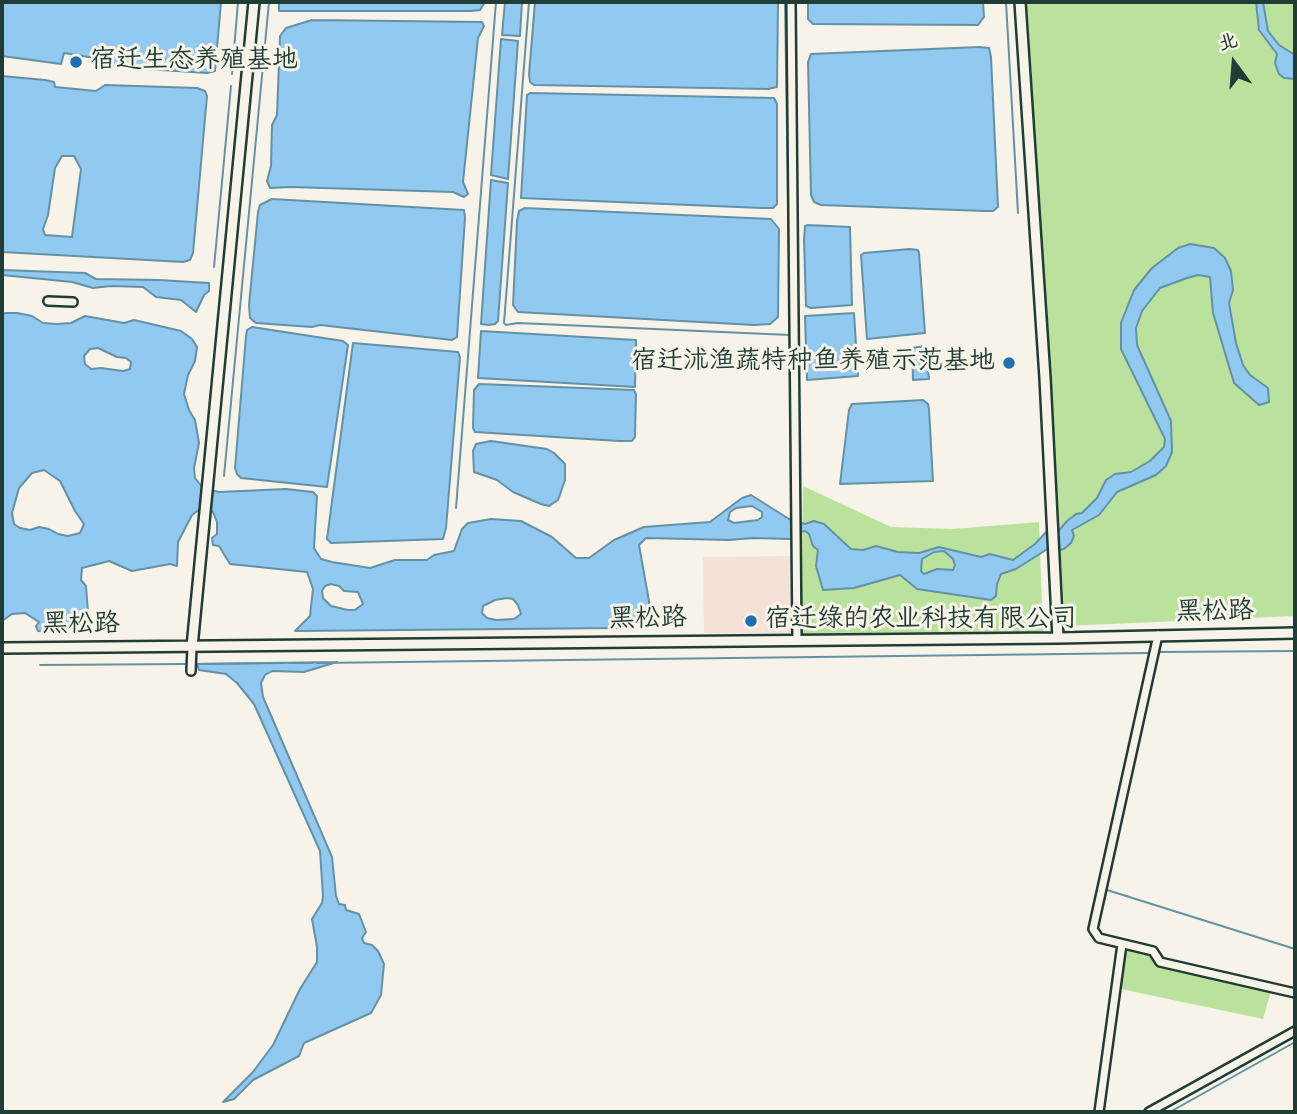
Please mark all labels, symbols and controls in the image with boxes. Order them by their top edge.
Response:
text: 北 [1215,27,1241,58]
north arrow [1199,28,1269,98]
place label: 宿迁生态养殖基地 [90,46,298,78]
marker: 宿迁生态养殖基地 [68,54,84,70]
place label: 宿迁沭渔蔬特种鱼养殖示范基地 [631,347,995,379]
marker: 宿迁沭渔蔬特种鱼养殖示范基地 [1001,355,1017,371]
street label: 黑松路 [1176,597,1254,629]
street label: 黑松路 [609,604,687,636]
place label: 宿迁绿的农业科技有限公司 [765,605,1077,637]
street label: 黑松路 [42,610,120,642]
marker: 宿迁绿的农业科技有限公司 [743,613,759,629]

